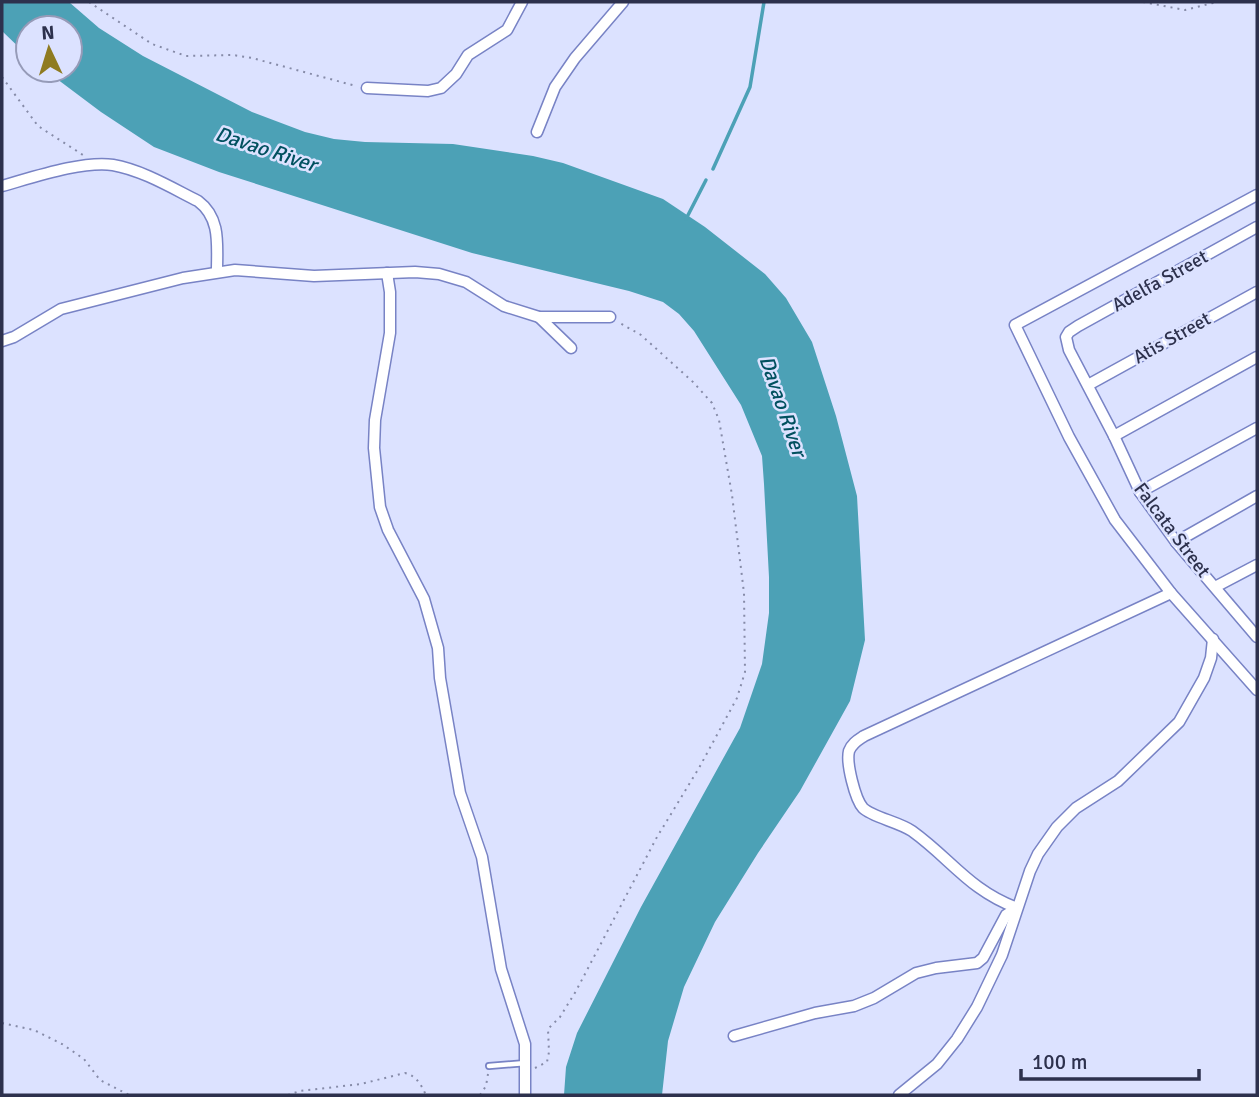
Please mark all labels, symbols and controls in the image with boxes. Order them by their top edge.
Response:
north arrow [14,14,84,84]
text: N [40,21,55,45]
water label: Davao River [212,120,323,179]
street label: Adelfa Street [1108,245,1213,317]
street label: Atis Street [1129,307,1215,369]
water label: Davao River [754,352,813,463]
street label: Falcata Street [1129,478,1216,582]
scale bar [1021,1038,1200,1082]
text: 100 m [1032,1049,1087,1075]

